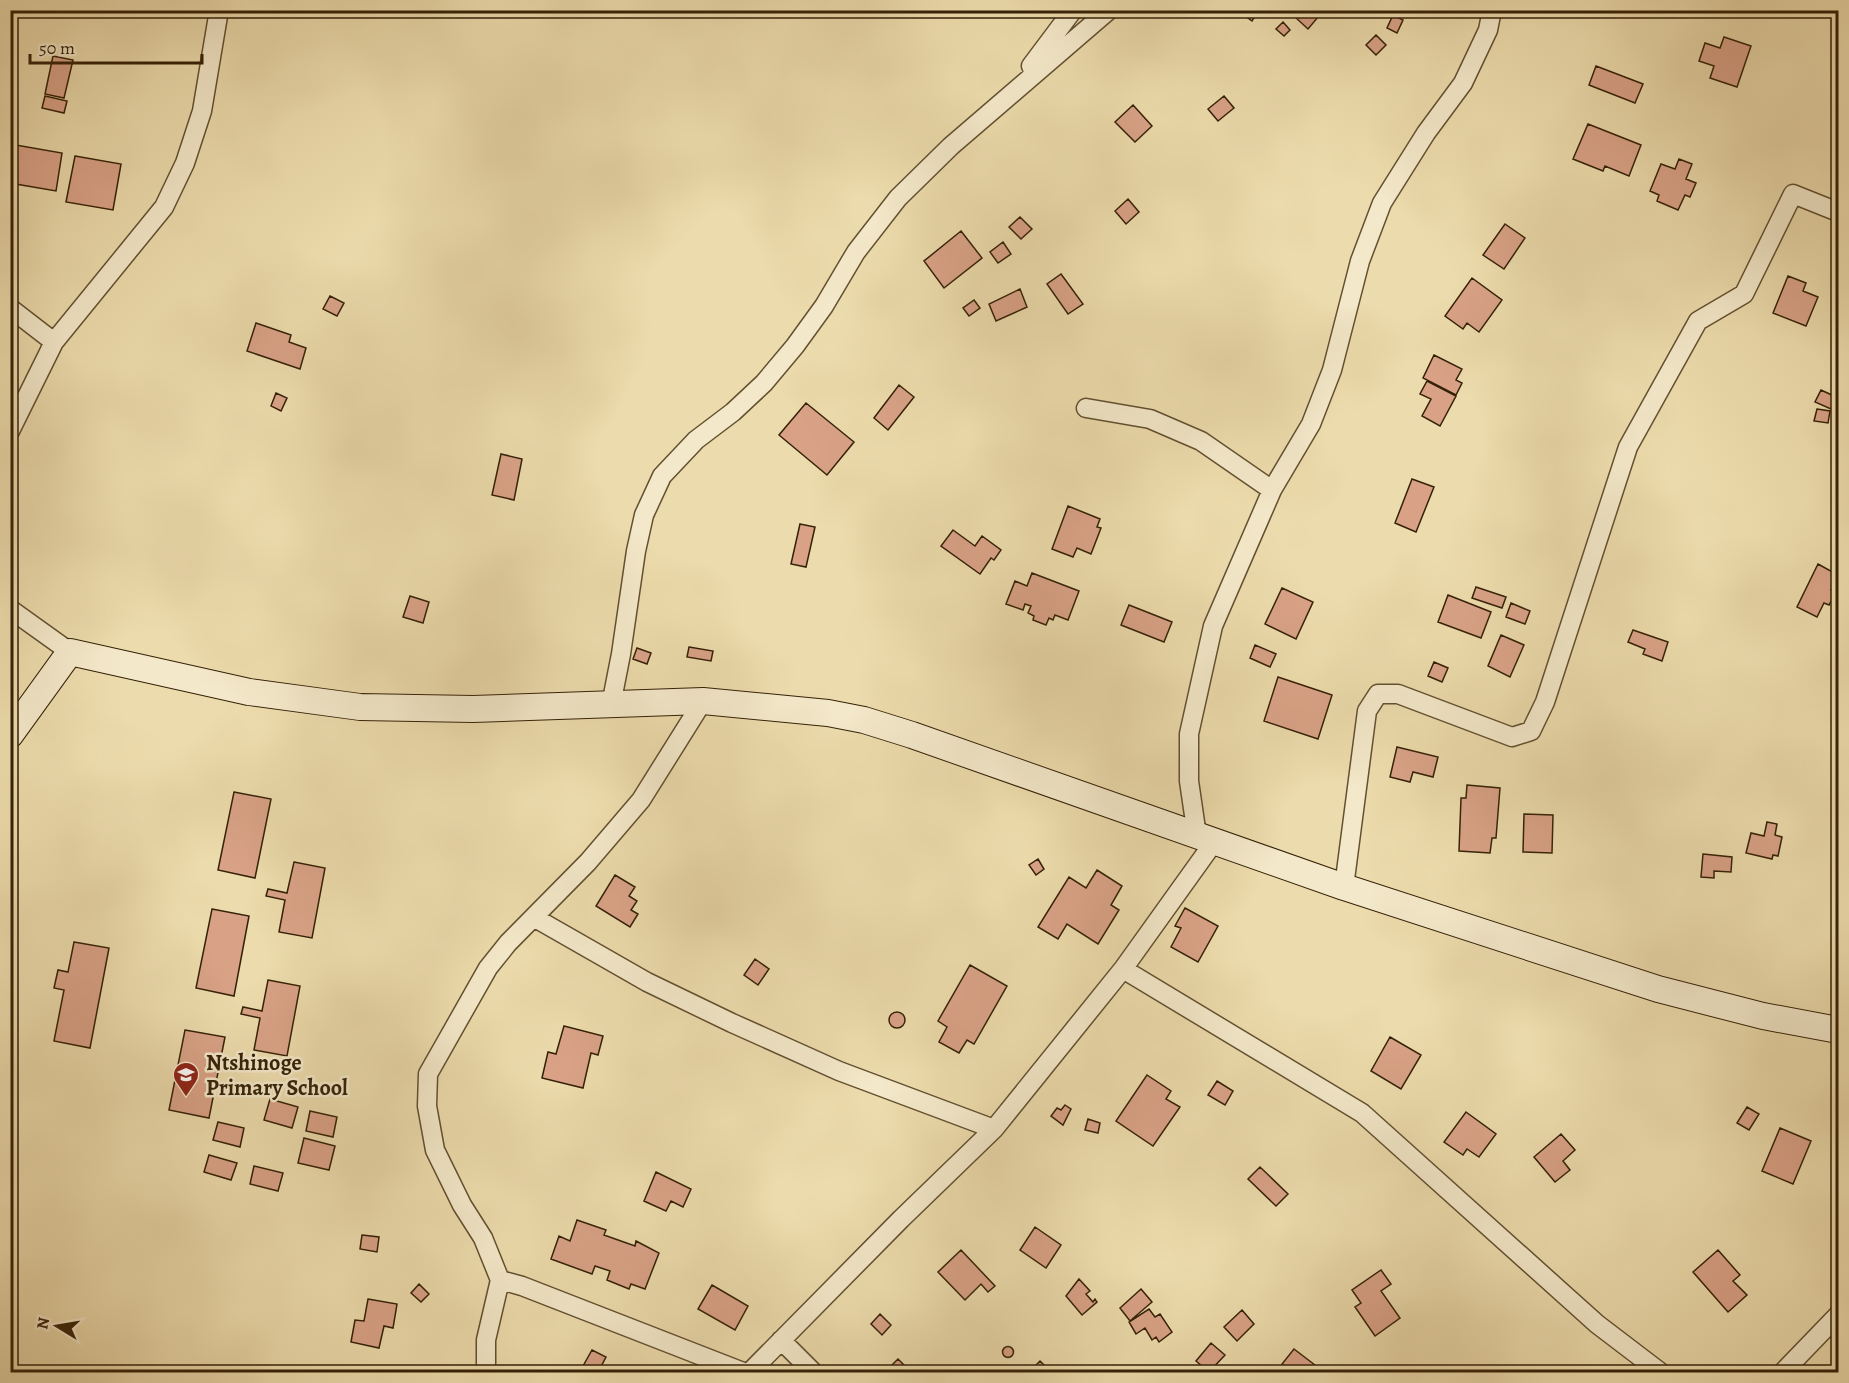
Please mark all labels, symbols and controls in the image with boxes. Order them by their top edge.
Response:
scale bar [30,27,202,65]
text: 50 m [39,36,75,60]
place label: Ntshinoge Primary School [206,1048,348,1103]
school or university icon: Ntshinoge Primary School [171,1060,201,1098]
north arrow [27,1296,87,1356]
text: N [31,1315,55,1331]

